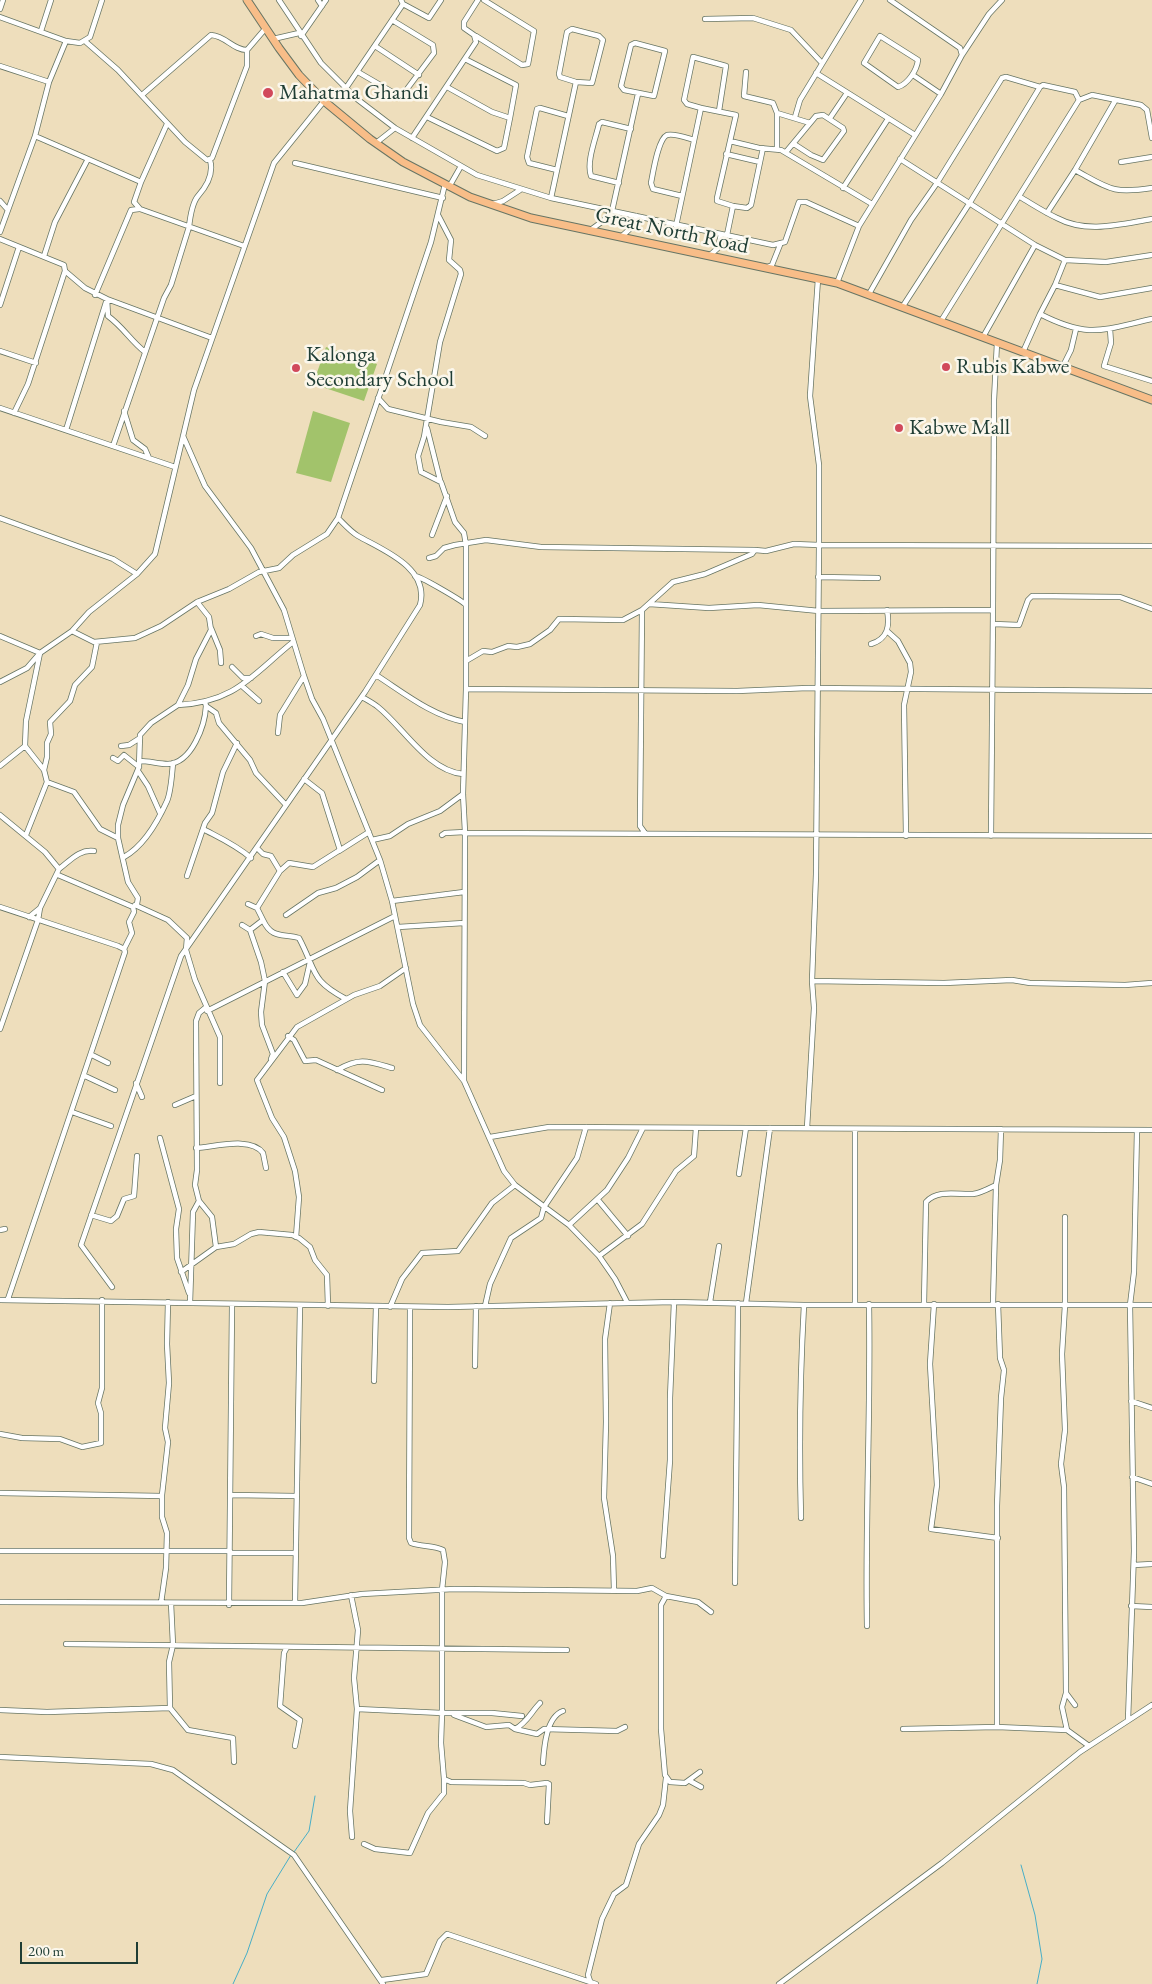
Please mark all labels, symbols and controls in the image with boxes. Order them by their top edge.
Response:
place label: Mahatma Ghandi [279,80,429,106]
marker: Mahatma Ghandi [261,86,275,100]
street label: Great North Road [593,202,751,260]
place label: Kalonga Secondary School [306,342,454,394]
place label: Rubis Kabwe [956,354,1069,380]
marker: Rubis Kabwe [940,361,952,373]
marker: Kalonga Secondary School [290,362,302,374]
place label: Kabwe Mall [909,415,1010,441]
marker: Kabwe Mall [893,422,905,434]
scale bar [22,1932,140,1964]
text: 200 m [28,1941,64,1960]

